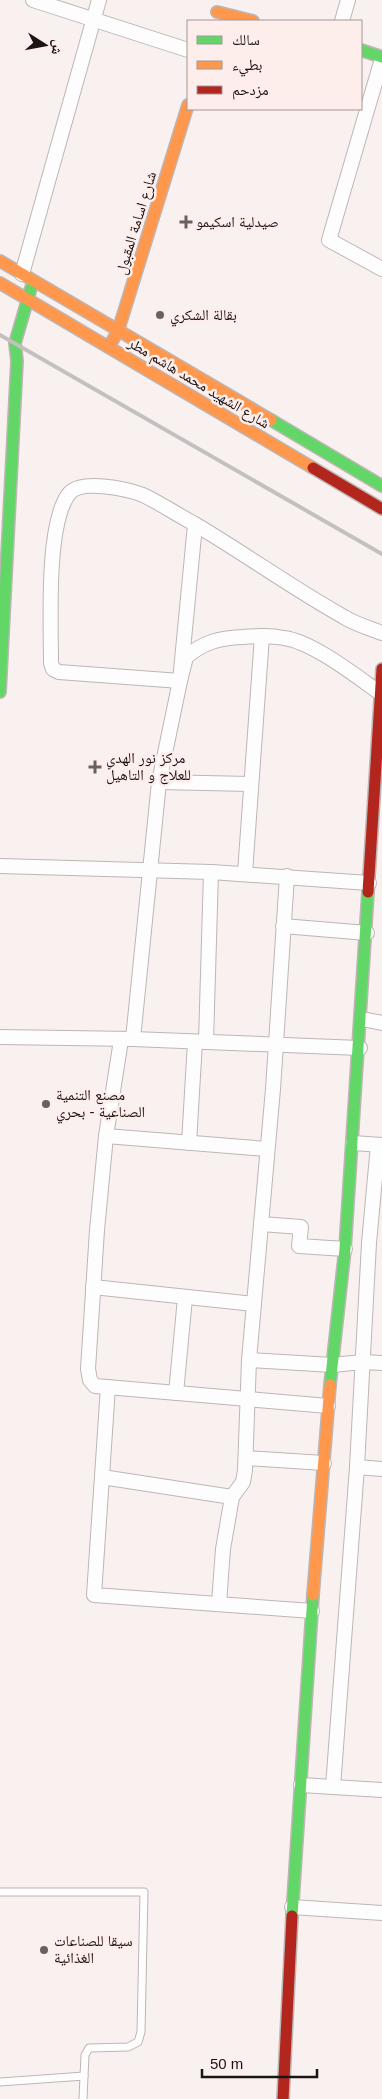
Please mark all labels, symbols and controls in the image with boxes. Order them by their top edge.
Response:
north arrow [20,20,70,70]
legend [187,20,362,110]
text: سالك [232,31,260,48]
text: ش [47,38,67,56]
text: بطيء [232,56,262,77]
text: مزدحم [232,81,269,100]
street label: شارع اسامة المقبول [112,169,161,277]
place label: صيدلية اسكيمو [196,213,279,231]
marker: صيدلية اسكيمو [180,216,192,228]
place label: بقالة الشكري [170,306,237,327]
marker: بقالة الشكري [154,309,166,321]
street label: شارع الشهيد محمد هاشم مطر [124,333,273,433]
place label: مركز نور الهدي للعلاج و التاهيل [106,749,191,785]
marker: مركز نور الهدي للعلاج و التاهيل [88,760,102,774]
place label: مصنع التنمية الصناعية - بحري [56,1086,145,1124]
marker: مصنع التنمية الصناعية - بحري [40,1098,52,1110]
place label: سيقا للصناعات الغذائية [54,1932,133,1966]
marker: سيقا للصناعات الغذائية [38,1944,50,1956]
scale bar [202,2046,317,2078]
text: 50 m [210,2055,243,2072]

